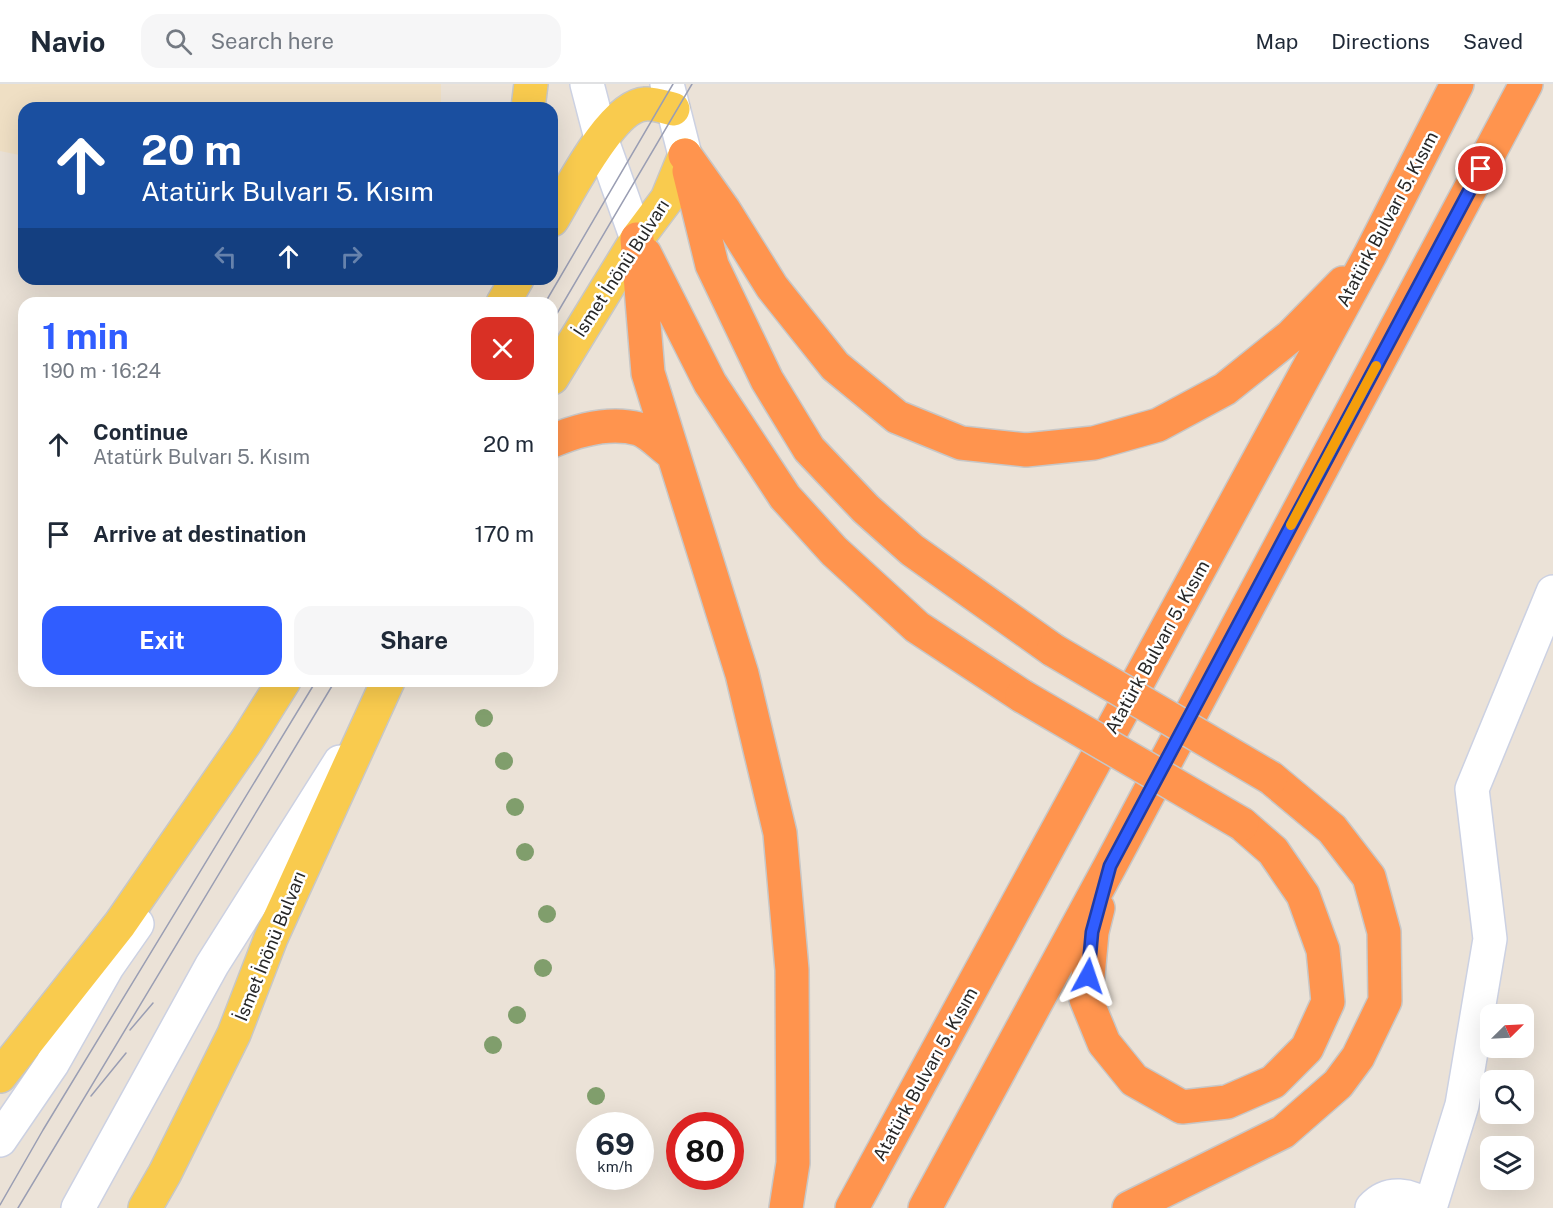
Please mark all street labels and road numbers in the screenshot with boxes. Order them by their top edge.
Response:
street label: Atatürk Bulvarı 5. Kısım [1332,128,1442,310]
street label: İsmet İnönü Bulvarı [568,195,673,341]
street label: Atatürk Bulvarı 5. Kısım [1100,557,1214,737]
street label: İsmet İnönü Bulvarı [229,868,310,1024]
street label: Atatürk Bulvarı 5. Kısım [868,984,982,1164]

